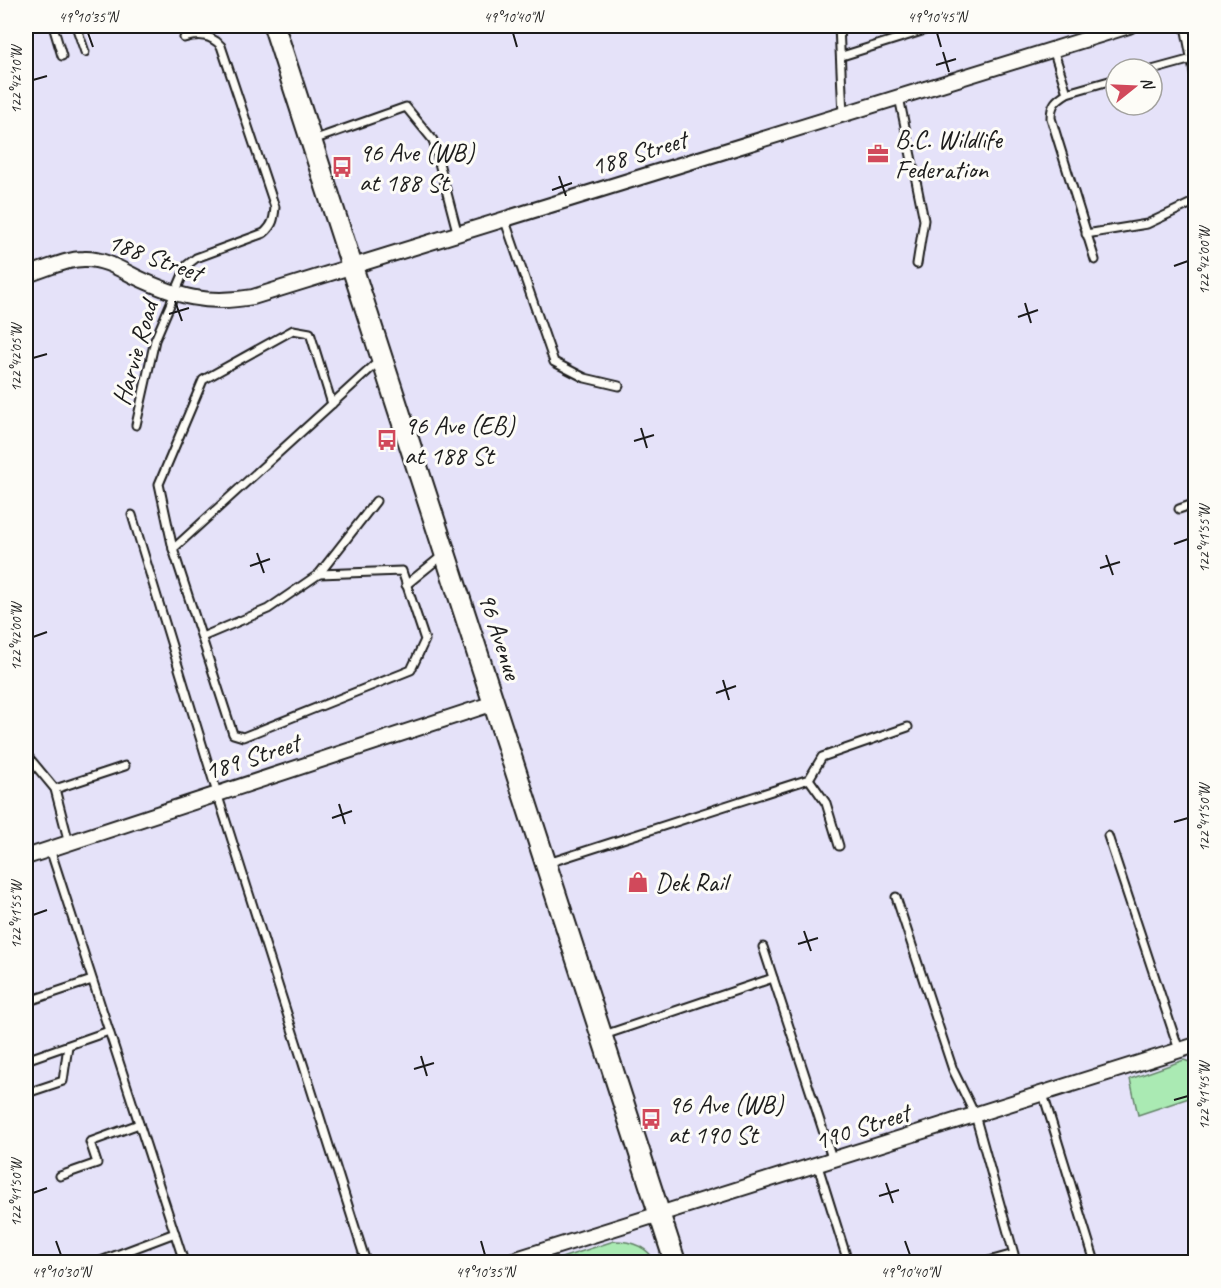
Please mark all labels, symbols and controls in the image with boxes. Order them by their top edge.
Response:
text: 49°10'35"N [58,8,121,27]
text: 49°10'40"N [483,8,546,27]
text: 49°10'45"N [907,8,970,27]
text: 122°42'10"W [7,43,26,114]
north arrow [1104,57,1164,117]
text: N [1136,75,1159,93]
street label: 188 Street [587,122,694,183]
place label: B.C. Wildlife Federation [895,123,1003,186]
place label: 96 Ave (WB) at 188 St [359,136,476,199]
office icon: B.C. Wildlife Federation [866,142,890,166]
bus stop icon: 96 Ave (WB) at 188 St [330,155,354,179]
text: 122°42'00"W [1195,224,1214,295]
street label: 188 Street [103,225,210,290]
street label: Harvie Road [104,293,167,409]
text: 122°42'05"W [7,321,26,392]
place label: 96 Ave (EB) at 188 St [404,409,516,472]
bus stop icon: 96 Ave (EB) at 188 St [375,428,399,452]
text: 122°41'55"W [1195,502,1214,573]
street label: 96 Avenue [470,588,530,685]
text: 122°42'00"W [7,600,26,671]
street label: 189 Street [200,725,307,788]
text: 122°41'50"W [1195,781,1214,852]
place label: Dek Rail [655,866,732,899]
shop icon: Dek Rail [626,870,650,894]
text: 122°41'55"W [7,878,26,949]
text: 122°41'45"W [1195,1059,1214,1130]
place label: 96 Ave (WB) at 190 St [668,1088,785,1151]
street label: 190 Street [810,1095,917,1158]
bus stop icon: 96 Ave (WB) at 190 St [639,1107,663,1131]
text: 122°41'50"W [7,1156,26,1227]
text: 49°10'30"N [31,1263,94,1282]
text: 49°10'35"N [455,1263,518,1282]
text: 49°10'40"N [880,1263,943,1282]

